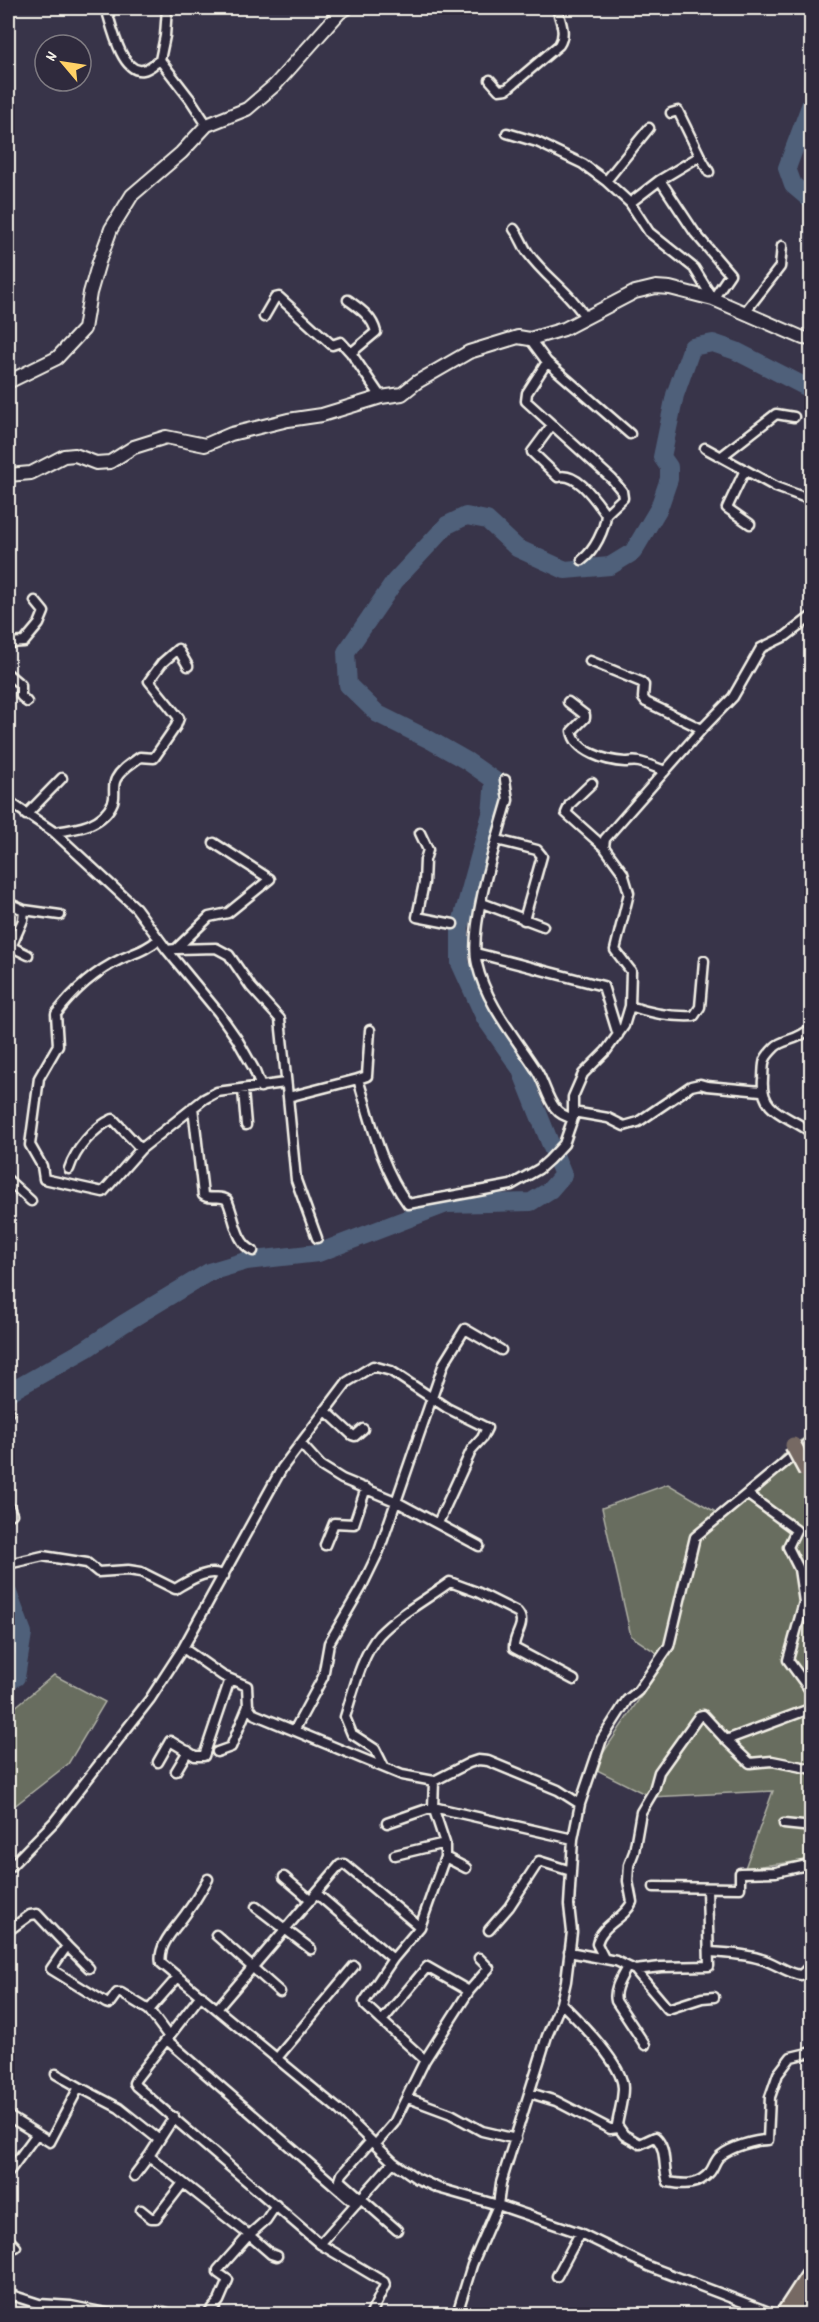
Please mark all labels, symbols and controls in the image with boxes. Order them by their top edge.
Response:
north arrow [33,33,93,93]
text: N [40,48,64,66]

